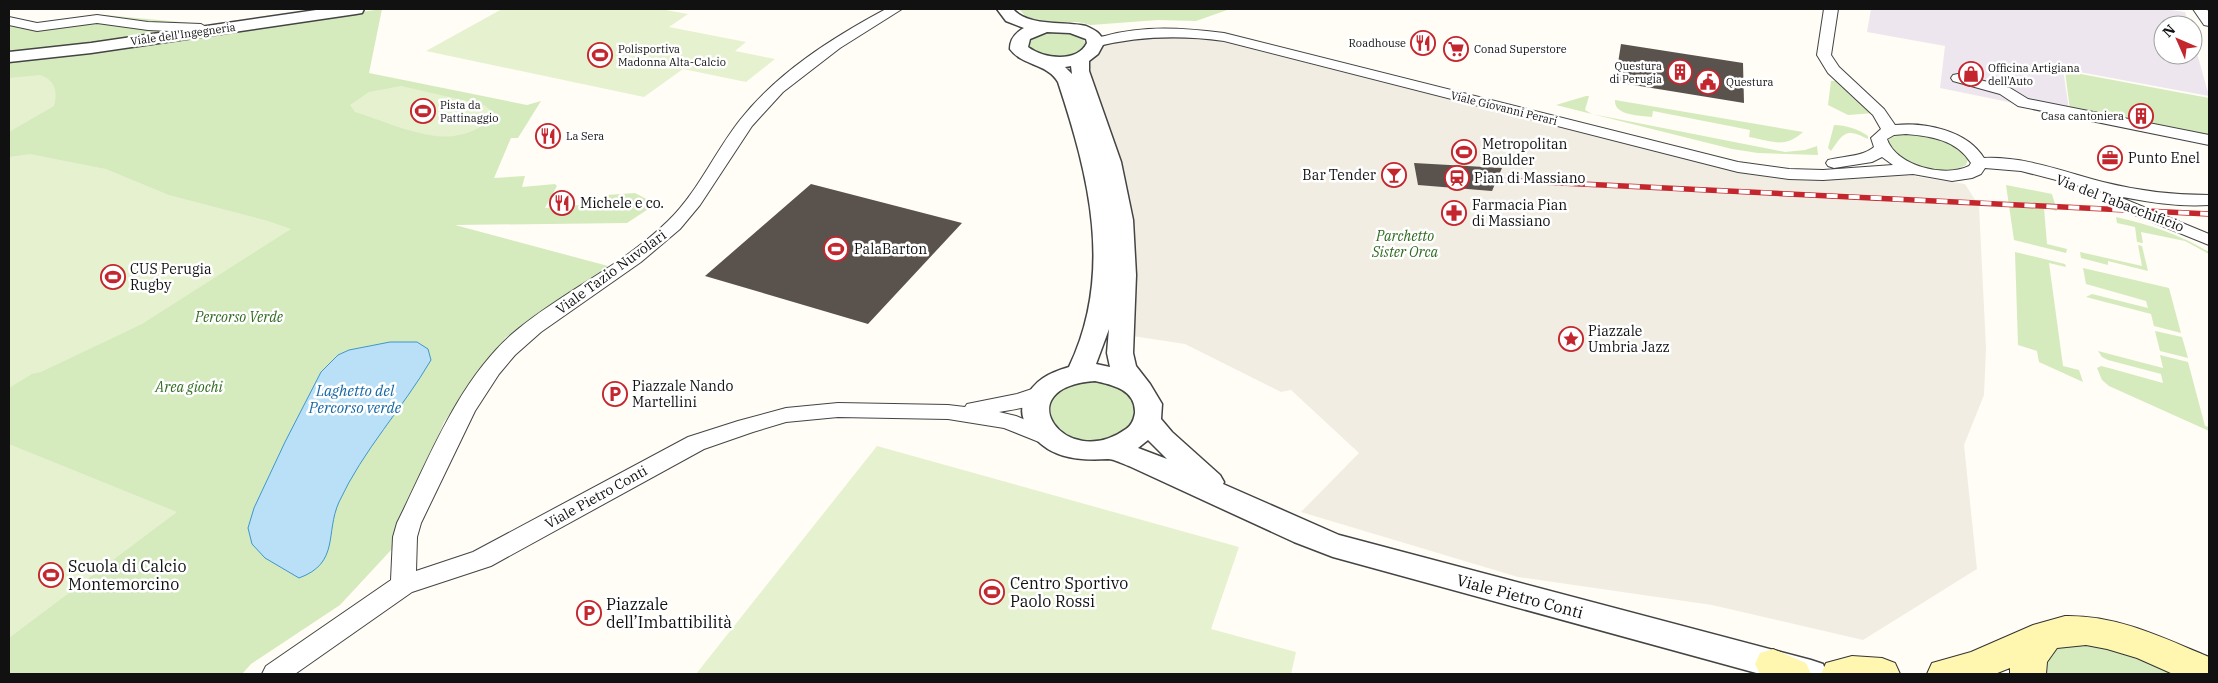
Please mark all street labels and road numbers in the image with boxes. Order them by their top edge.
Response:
street label: Viale dell'Ingegneria [130,20,236,48]
street label: Viale Giovanni Perari [1449,88,1559,128]
street label: Via del Tabacchificio [2053,170,2187,236]
street label: Viale Tazio Nuvolari [552,226,670,318]
street label: Viale Pietro Conti [542,461,650,533]
street label: Viale Pietro Conti [1454,569,1586,623]

